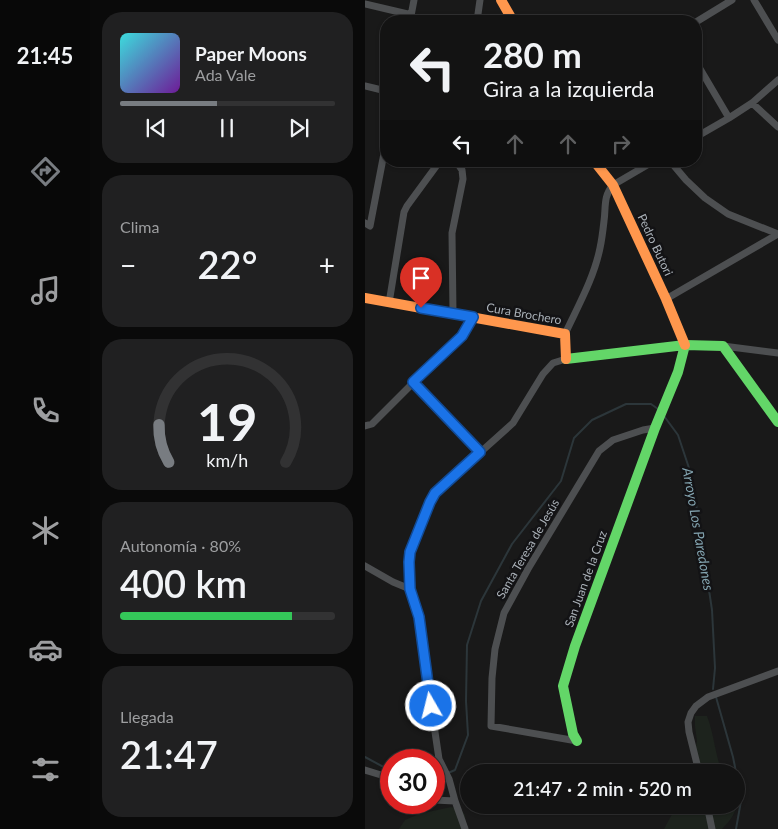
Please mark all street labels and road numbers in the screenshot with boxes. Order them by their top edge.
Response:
street label: Pedro Butori [635,211,676,278]
street label: Cura Brochero [485,300,563,328]
street label: Santa Teresa de Jesús [493,496,562,601]
street label: San Juan de la Cruz [561,528,610,629]

